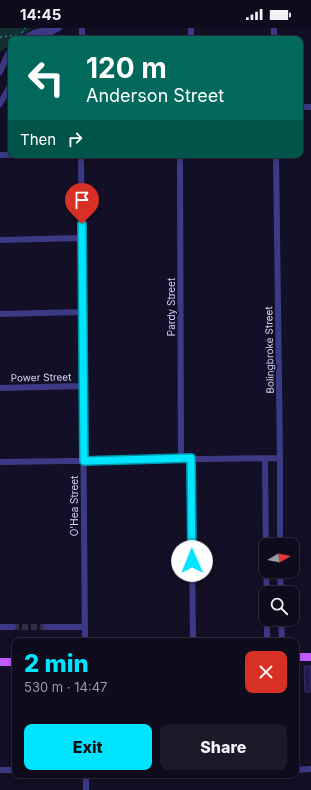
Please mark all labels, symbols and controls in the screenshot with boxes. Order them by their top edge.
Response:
text: 14:45 [20,5,61,24]
text: 120 m [86,51,167,85]
icon: left [20,52,72,104]
text: Anderson Street [86,85,224,106]
icon: right [64,128,86,150]
text: Then [20,130,56,149]
pin [65,183,99,224]
icon: arrive [71,189,93,211]
street label: Pardy Street [165,277,177,336]
street label: Bolingbroke Street [262,306,276,394]
street label: Power Street [11,370,72,384]
street label: O'Hea Street [68,475,80,536]
north arrow [259,538,299,578]
map controls [259,538,299,626]
position arrow [171,540,213,582]
button: search [259,586,299,626]
text: 2 min [24,649,89,678]
button: close [245,651,287,693]
text: 530 m · 14:47 [24,679,107,695]
button: Exit [24,724,152,770]
button: Share [160,724,287,770]

